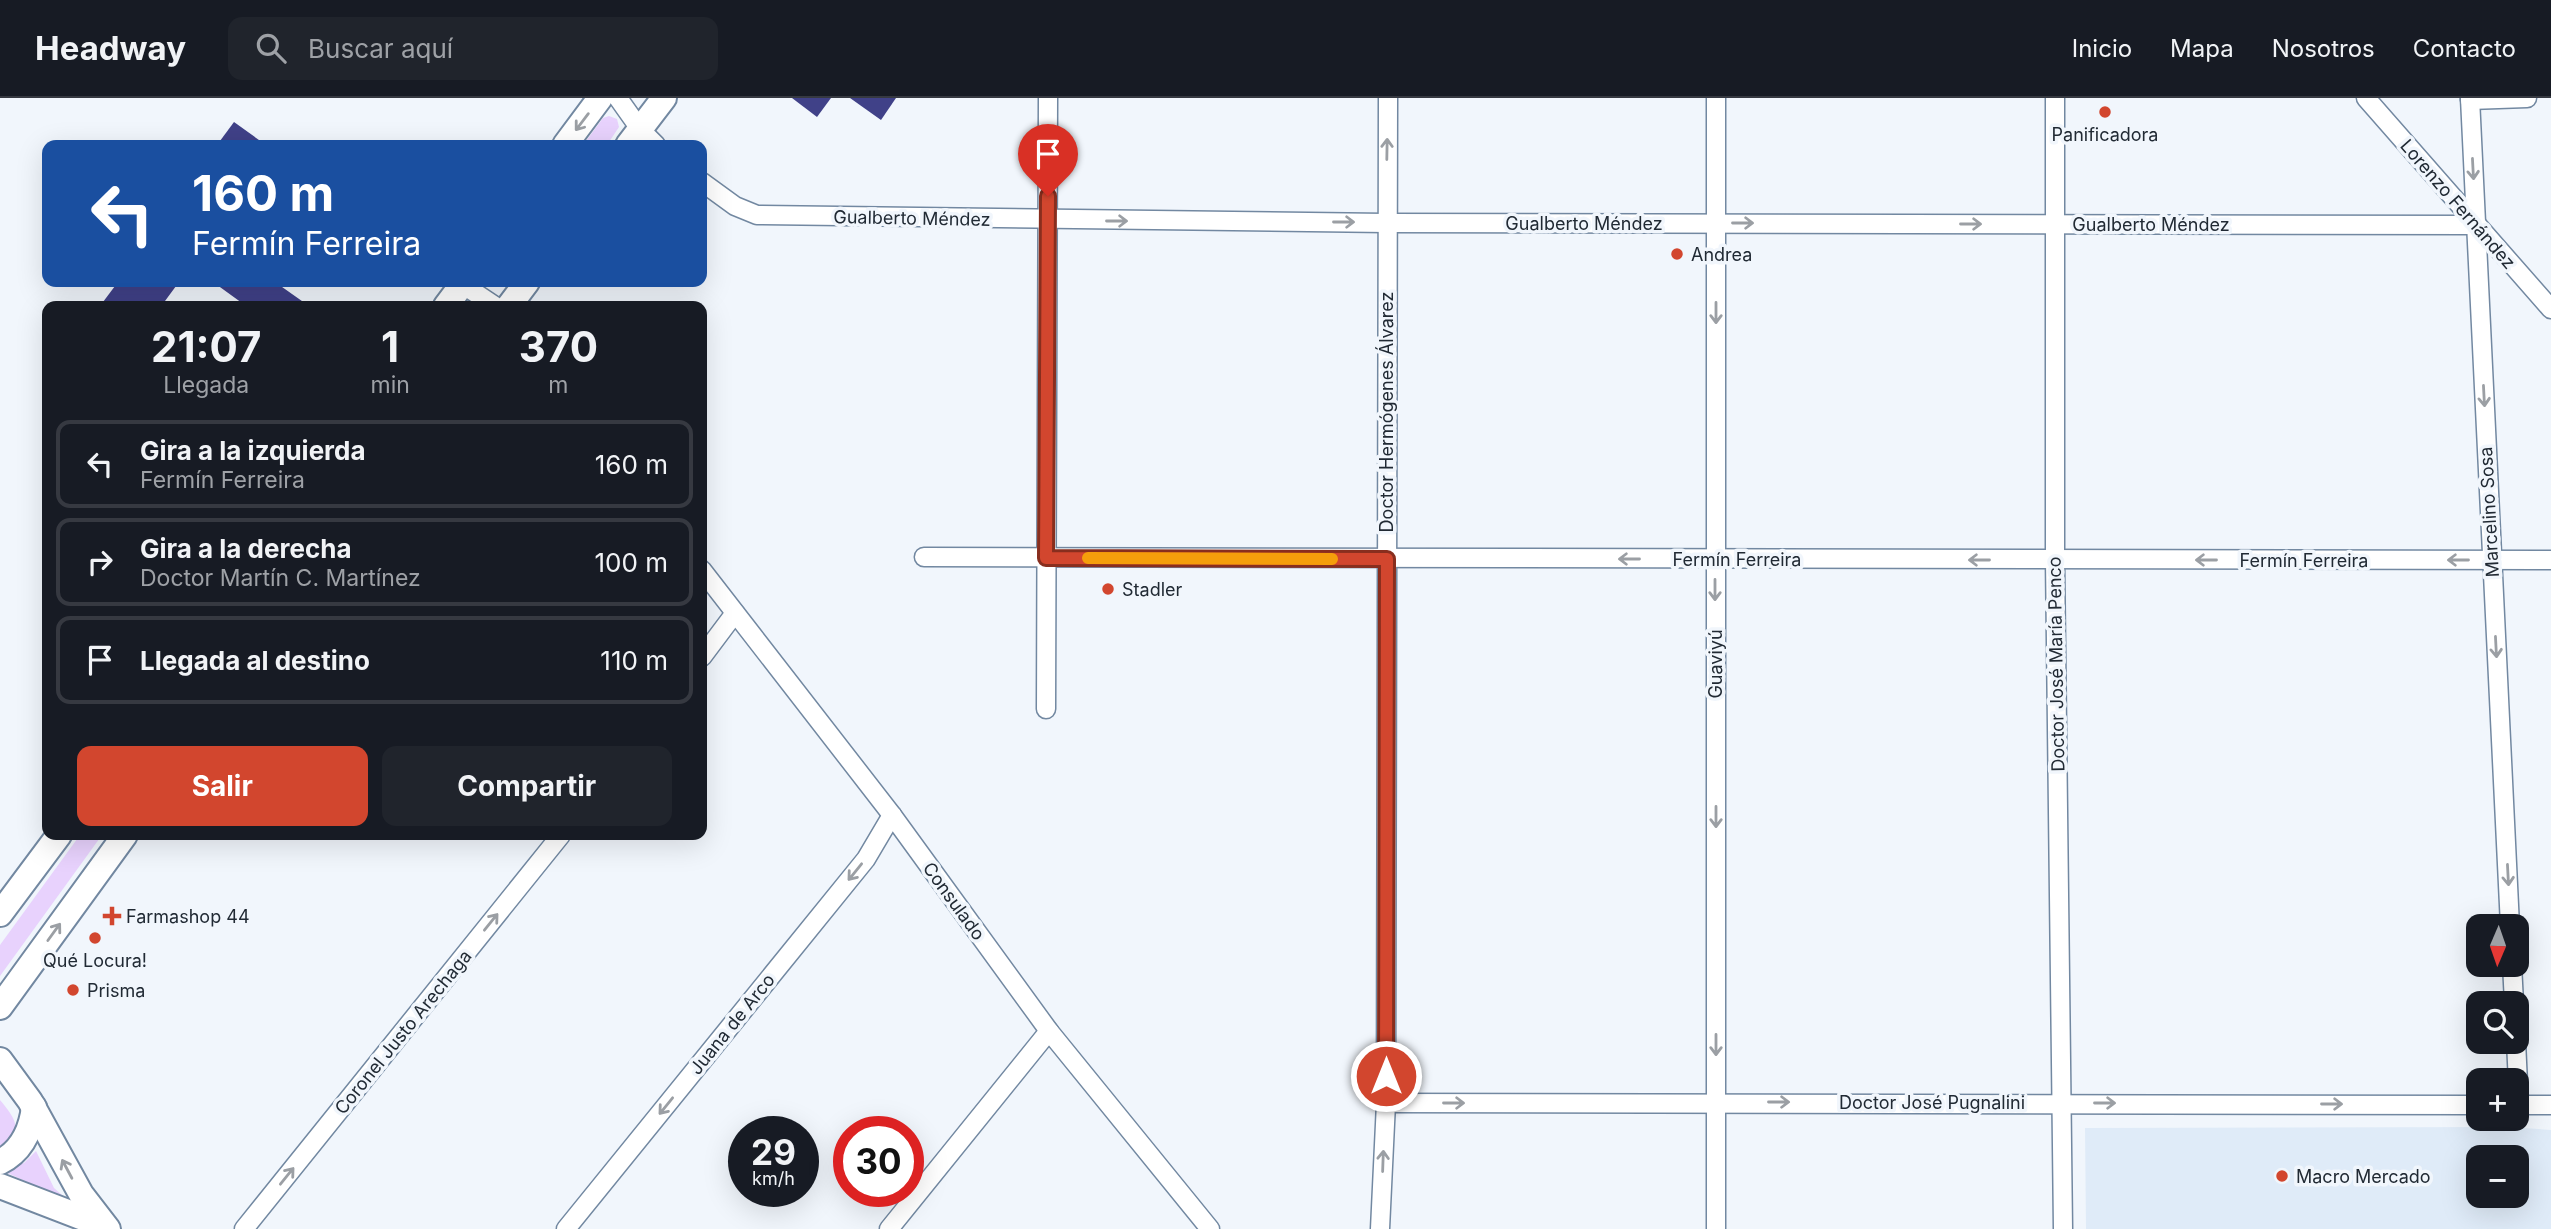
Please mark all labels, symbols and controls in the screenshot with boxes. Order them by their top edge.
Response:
search box [228,17,718,80]
text: Headway [35,28,186,68]
icon: search [252,29,290,67]
text: Buscar aquí [308,33,453,64]
text: Inicio [2072,34,2132,63]
text: Mapa [2170,34,2234,63]
text: Nosotros [2272,34,2375,63]
text: Contacto [2413,34,2516,63]
marker: Panificadora [2097,104,2113,120]
one-way arrow [575,112,590,130]
pin [1018,124,1078,196]
place label: Panificadora [2052,124,2158,145]
icon: arrive [1029,135,1067,173]
street label: Lorenzo Fernández [2396,135,2520,273]
one-way arrow [1380,138,1394,161]
one-way arrow [2467,157,2480,180]
text: 160 m [192,164,334,223]
icon: left [77,168,168,259]
street label: Gualberto Méndez [833,206,991,230]
street label: Gualberto Méndez [1505,213,1663,234]
one-way arrow [1105,214,1128,227]
street label: Gualberto Méndez [2072,214,2230,235]
one-way arrow [1333,215,1356,229]
one-way arrow [1732,216,1755,230]
one-way arrow [1959,217,1982,231]
text: Fermín Ferreira [192,224,421,263]
place label: Andrea [1691,244,1752,265]
marker: Andrea [1669,246,1685,262]
street label: Doctor Hermógenes Álvarez [1375,292,1397,532]
one-way arrow [1709,301,1723,324]
text: 21:07 [151,321,262,372]
text: 1 [381,321,399,372]
text: 370 [519,321,598,372]
text: Llegada [163,371,249,399]
text: min [371,371,410,399]
text: m [548,371,568,399]
one-way arrow [2477,384,2490,407]
text: Gira a la izquierda [140,435,366,466]
icon: left [81,445,119,483]
street label: Marcelino Sosa [2475,446,2503,578]
text: 160 m [595,449,668,480]
text: Fermín Ferreira [140,466,305,494]
text: Gira a la derecha [140,533,352,564]
icon: right [81,543,119,581]
text: 100 m [595,547,668,578]
street label: Fermín Ferreira [1673,549,1801,570]
street label: Fermín Ferreira [2240,550,2368,571]
one-way arrow [1618,552,1641,566]
one-way arrow [1968,553,1991,567]
one-way arrow [2195,553,2218,567]
one-way arrow [2447,553,2470,567]
street label: Doctor José María Penco [2044,556,2068,772]
text: Doctor Martín C. Martínez [140,564,421,592]
one-way arrow [1708,578,1722,601]
place label: Stadler [1122,579,1183,600]
marker: Stadler [1100,581,1116,597]
street label: Guaviyú [1705,629,1726,699]
one-way arrow [2490,636,2503,658]
icon: arrive [81,641,119,679]
text: Llegada al destino [140,645,370,676]
text: 110 m [600,645,668,676]
button: Salir [77,746,368,826]
button: Compartir [382,746,672,826]
one-way arrow [1709,805,1723,828]
street label: Consulado [919,858,989,944]
one-way arrow [847,863,862,881]
one-way arrow [2501,863,2514,886]
place label: Farmashop 44 [126,906,250,927]
marker: Farmashop 44 [104,908,120,924]
one-way arrow [483,914,499,932]
north arrow [2466,914,2529,976]
map controls [2466,914,2529,1208]
one-way arrow [47,923,61,942]
marker: Qué Locura! [87,930,103,946]
street label: Coronel Justo Arechaga [330,946,476,1118]
place label: Qué Locura! [43,950,147,971]
street label: Juana de Arco [685,969,779,1079]
place label: Prisma [87,980,145,1001]
marker: Prisma [65,982,81,998]
button: search [2466,991,2529,1054]
one-way arrow [1709,1033,1723,1056]
position arrow [1349,1039,1423,1113]
button: + [2466,1068,2529,1131]
street label: Doctor José Pugnalini [1839,1092,2025,1113]
one-way arrow [1768,1095,1791,1109]
one-way arrow [1442,1096,1465,1110]
one-way arrow [2093,1096,2116,1110]
one-way arrow [658,1097,673,1115]
one-way arrow [2321,1097,2344,1111]
speed limit sign: 30 [833,1116,924,1207]
text: 29 [751,1131,796,1173]
button: − [2466,1145,2529,1208]
one-way arrow [1377,1150,1390,1173]
one-way arrow [60,1159,73,1180]
place label: Macro Mercado [2296,1166,2431,1187]
one-way arrow [279,1167,295,1185]
text: km/h [752,1168,795,1189]
marker: Macro Mercado [2274,1168,2290,1184]

